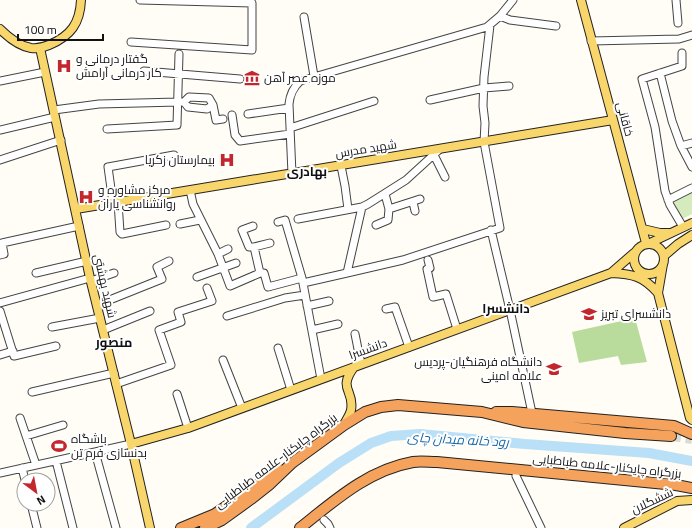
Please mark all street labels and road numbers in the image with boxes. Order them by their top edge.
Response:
street label: خاقانی [610,99,641,139]
street label: شهید مدرس [333,132,399,165]
street label: شهید بهشتى [87,252,124,320]
street label: دانشسرا [345,331,391,366]
street label: بزرگراه چایکنار-علامه طباطبایی [209,406,342,515]
street label: بزرگراه چایکنار-علامه طباطبایی [532,446,683,485]
street label: ششگلان [627,481,677,520]

